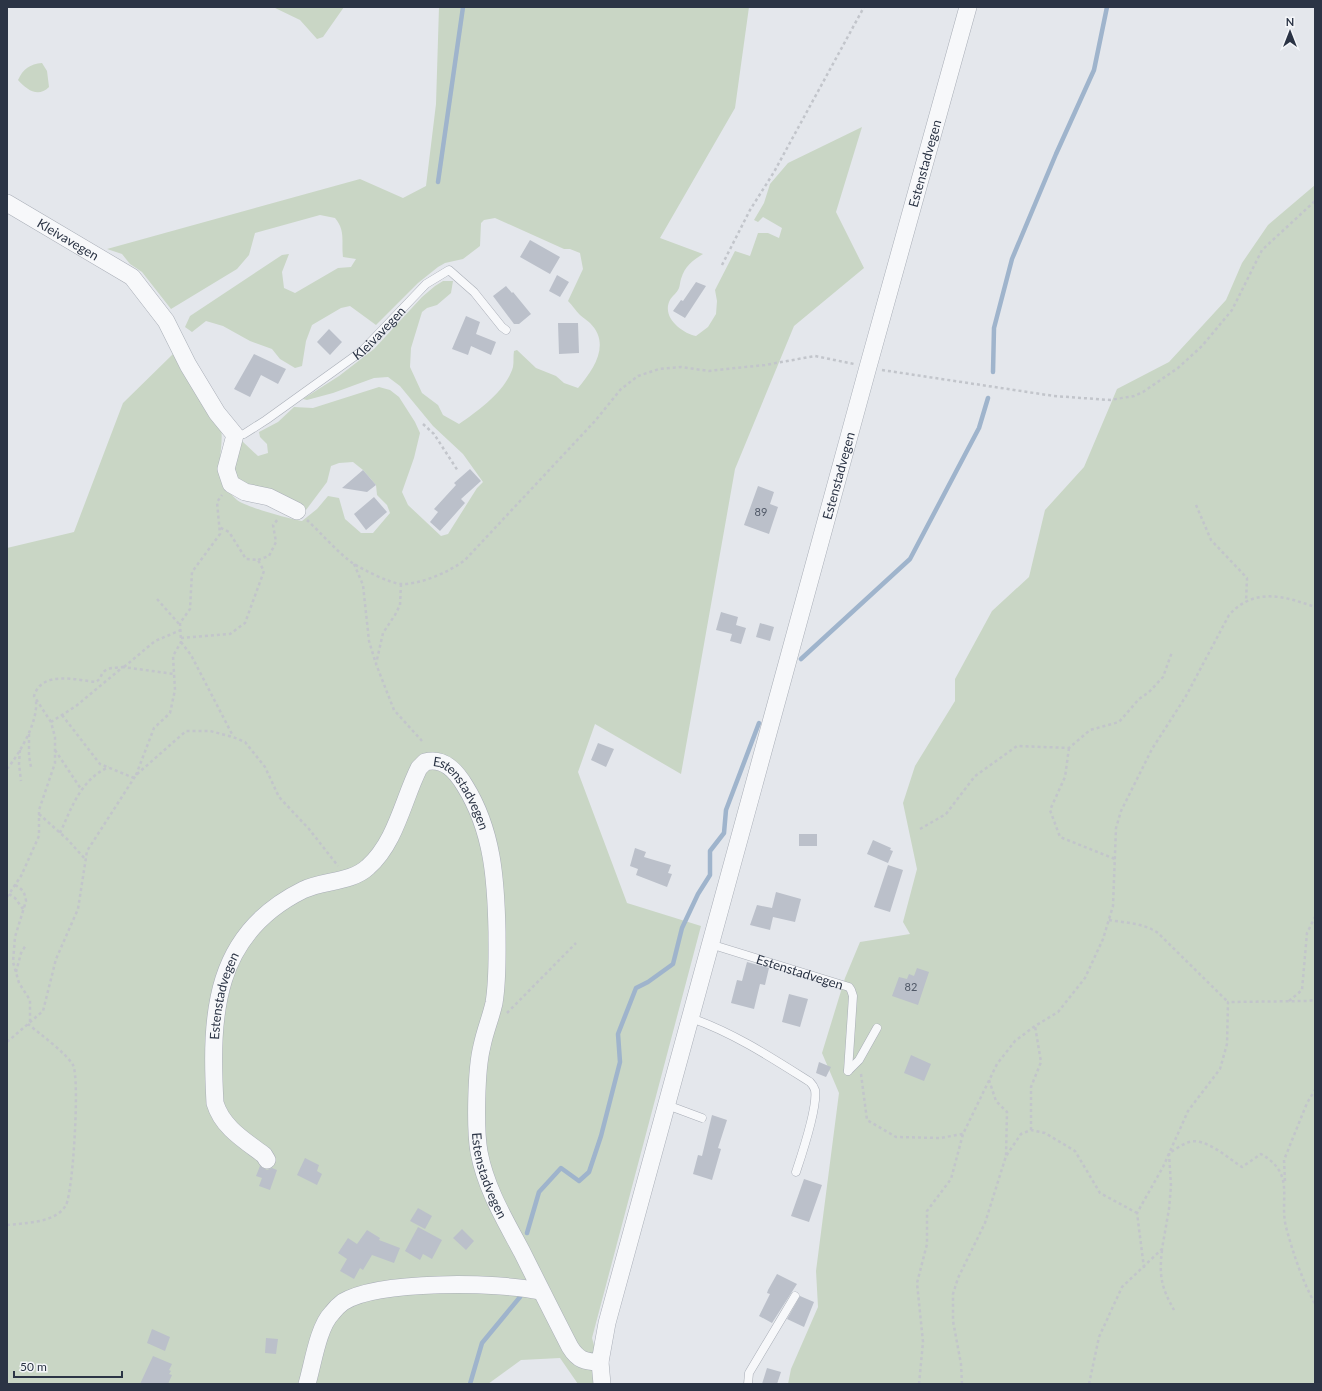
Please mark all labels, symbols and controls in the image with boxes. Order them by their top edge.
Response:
north arrow [1270,12,1310,52]
text: N [1286,15,1294,28]
street label: Estenstadvegen [905,118,944,209]
street label: Kleivavegen [34,215,102,264]
street label: Kleivavegen [349,303,409,363]
street label: Estenstadvegen [819,430,858,521]
house number: 89 [755,505,767,518]
street label: Estenstadvegen [432,753,492,832]
street label: Estenstadvegen [206,949,242,1040]
street label: Estenstadvegen [754,951,845,993]
house number: 82 [905,980,917,993]
street label: Estenstadvegen [469,1132,511,1221]
scale bar [14,1353,122,1379]
text: 50 m [20,1359,47,1374]

